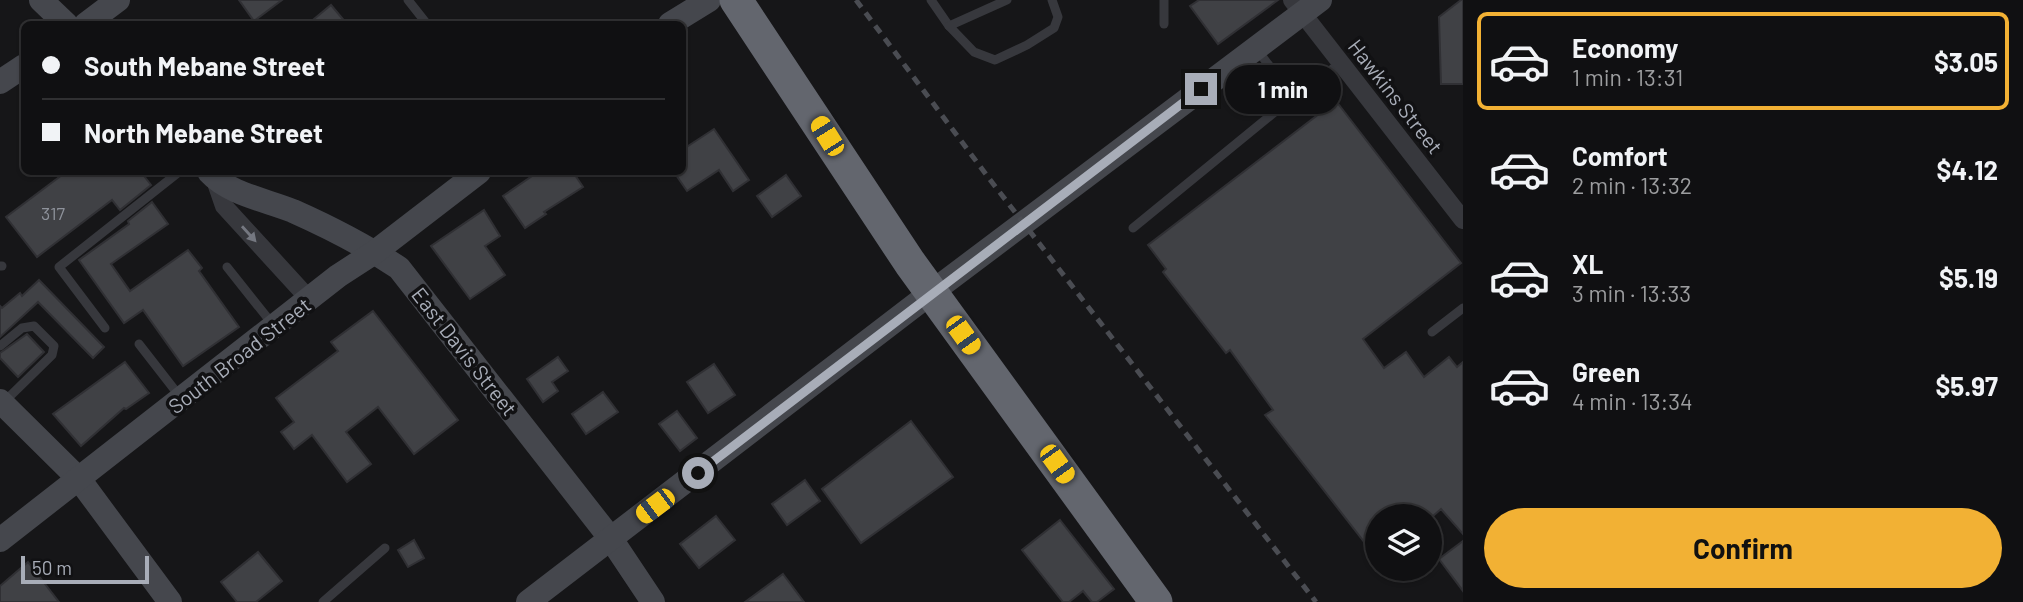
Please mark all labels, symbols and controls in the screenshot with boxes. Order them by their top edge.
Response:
icon: car [1488,30,1551,93]
text: Economy [1572,32,1678,63]
street label: Hawkins Street [1344,34,1448,158]
text: $3.05 [1934,46,1998,77]
text: South Mebane Street [84,50,325,81]
text: 1 min · 13:31 [1572,63,1683,91]
callout: 1 min [1226,64,1341,114]
route end [1185,73,1217,105]
text: 1 min [1258,75,1308,103]
car [807,113,848,159]
text: North Mebane Street [84,117,323,148]
icon: car [1488,138,1551,201]
text: Comfort [1572,140,1668,171]
text: $4.12 [1937,154,1998,185]
text: 2 min · 13:32 [1572,171,1692,199]
house number: 317 [41,202,65,224]
one-way arrow [240,226,256,243]
icon: car [1488,246,1551,309]
text: XL [1572,248,1603,279]
text: $5.19 [1939,262,1998,293]
text: 3 min · 13:33 [1572,279,1691,307]
street label: East Davis Street [407,282,523,420]
street label: South Broad Street [163,292,315,418]
car [943,312,984,358]
icon: car [1488,354,1551,417]
text: Green [1572,356,1640,387]
text: $5.97 [1935,370,1998,401]
text: 4 min · 13:34 [1572,387,1693,415]
car [1037,441,1078,487]
route start [682,457,714,489]
car [632,485,679,527]
map controls [1365,504,1442,581]
button: layers [1365,504,1442,581]
button: Confirm [1484,508,2002,588]
scale bar [21,553,149,585]
text: 50 m [32,556,72,579]

